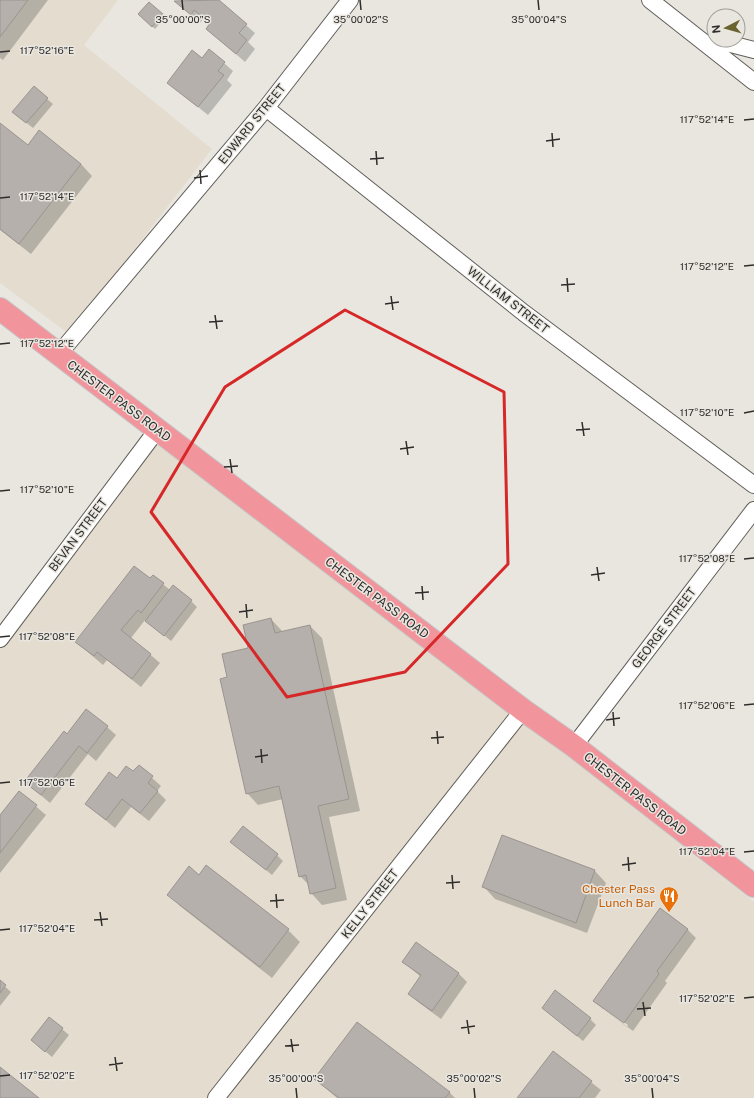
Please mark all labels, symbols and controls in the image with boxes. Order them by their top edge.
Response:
north arrow [706,8,746,48]
text: 35°00'00"S [155,13,211,25]
text: 35°00'02"S [333,13,389,25]
text: 35°00'04"S [511,13,567,25]
text: N [710,24,722,34]
text: 117°52'16"E [20,44,74,56]
street label: EDWARD STREET [215,81,289,167]
text: 117°52'14"E [680,113,734,125]
text: 117°52'14"E [20,190,74,202]
text: 117°52'12"E [680,260,734,272]
street label: WILLIAM STREET [464,264,552,336]
text: 117°52'12"E [20,337,74,349]
street label: CHESTER PASS ROAD [64,357,174,445]
text: 117°52'10"E [680,406,734,418]
text: 117°52'10"E [20,483,74,495]
street label: BEVAN STREET [46,496,110,574]
text: 117°52'08"E [679,552,735,564]
street label: CHESTER PASS ROAD [322,554,432,642]
street label: GEORGE STREET [629,585,699,671]
text: 117°52'08"E [19,630,75,642]
text: 117°52'06"E [679,699,735,711]
street label: CHESTER PASS ROAD [581,750,689,838]
text: 117°52'06"E [19,776,75,788]
text: 117°52'04"E [679,845,735,857]
street label: KELLY STREET [339,867,401,941]
place label: Chester Pass Lunch Bar [582,882,655,910]
restaurant icon: Chester Pass Lunch Bar [658,885,680,913]
text: 117°52'04"E [19,922,75,934]
text: 117°52'02"E [679,992,735,1004]
text: 117°52'02"E [19,1069,75,1081]
text: 35°00'00"S [268,1072,324,1084]
text: 35°00'02"S [446,1072,502,1084]
text: 35°00'04"S [624,1072,680,1084]

